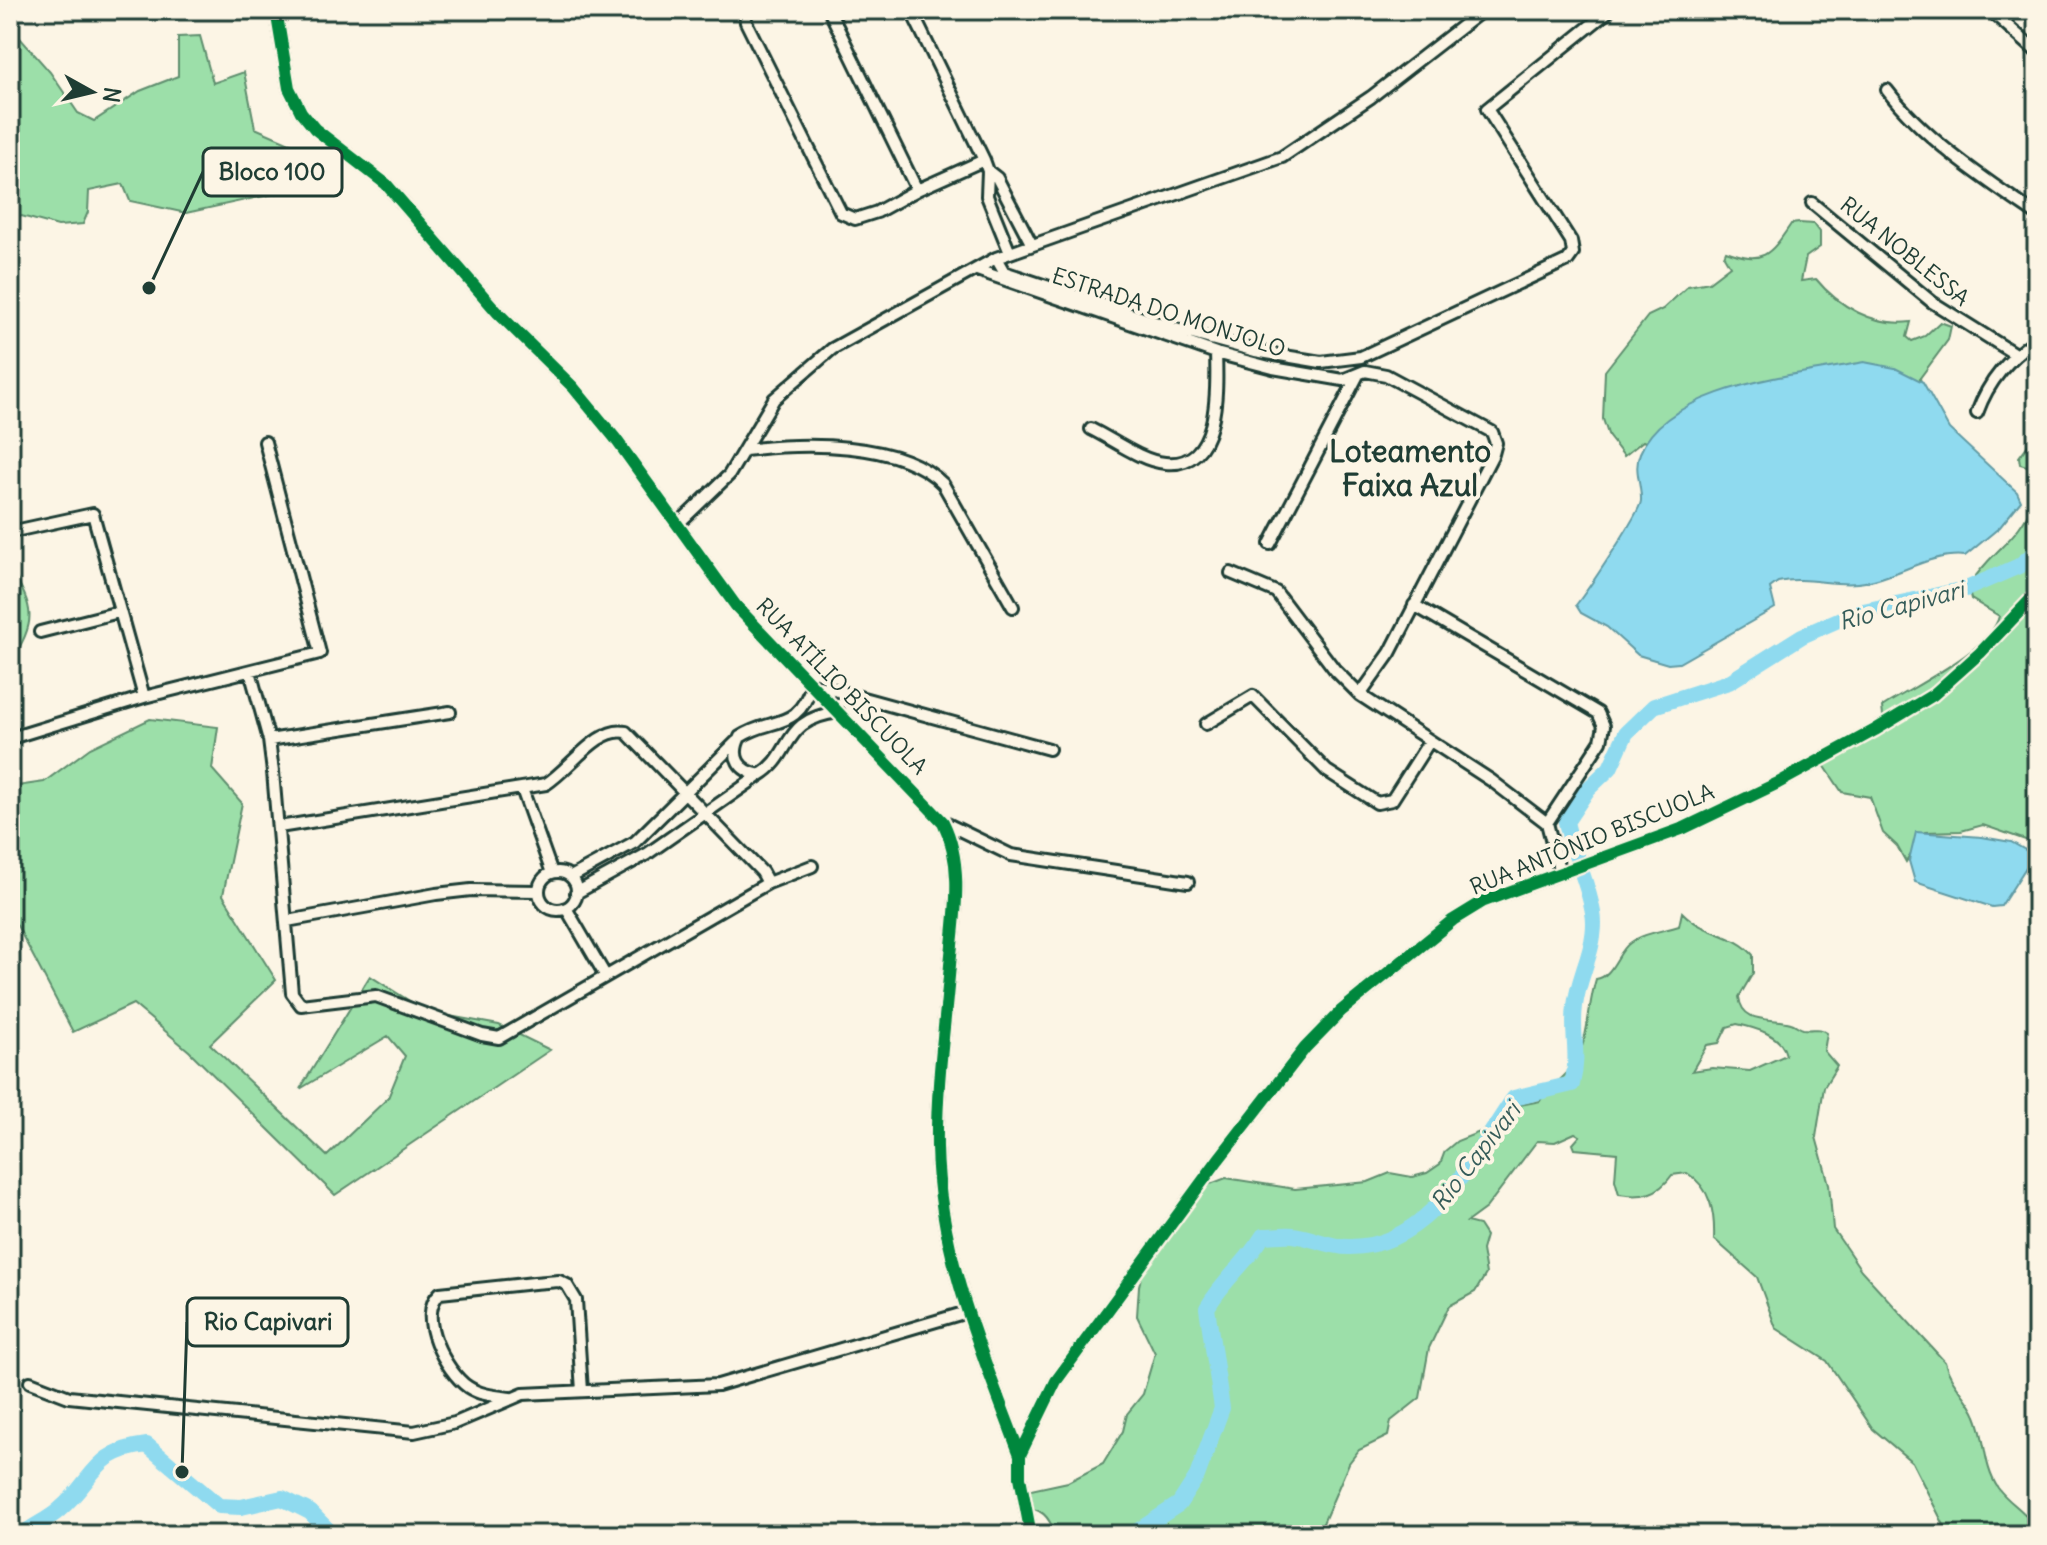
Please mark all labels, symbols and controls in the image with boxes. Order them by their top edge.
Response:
north arrow [52,52,132,132]
text: N [97,85,127,104]
callout: Bloco 100 [203,148,342,196]
text: Bloco 100 [219,156,325,186]
street label: RUA NOBLESSA [1835,190,1975,312]
street label: ESTRADA DO MONJOLO [1049,261,1289,363]
district label: Loteamento Faixa Azul [1329,432,1491,504]
water label: Rio Capivari [1835,573,1970,636]
street label: RUA ATÍLIO BISCUOLA [750,592,934,780]
street label: RUA ANTÔNIO BISCUOLA [1466,777,1718,901]
water label: Rio Capivari [1424,1094,1528,1216]
callout: Rio Capivari [187,1298,348,1346]
text: Rio Capivari [204,1306,332,1336]

